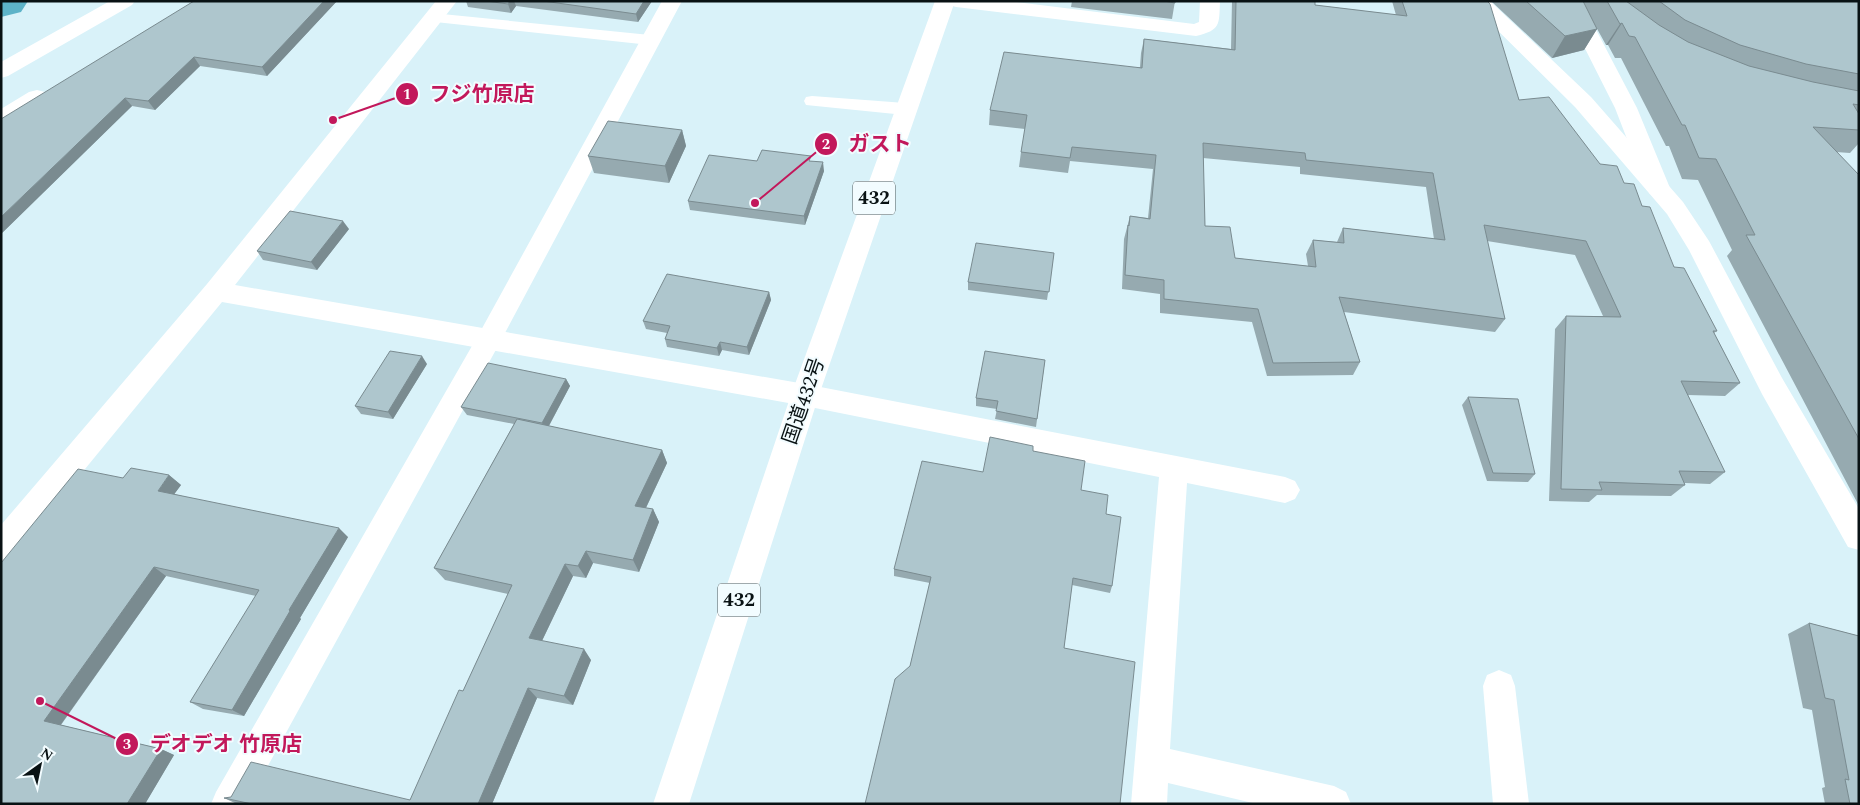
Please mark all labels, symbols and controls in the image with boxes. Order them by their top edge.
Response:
callout: フジ竹原店 [394,76,544,112]
text: フジ竹原店 [430,79,535,111]
text: 1 [403,83,411,106]
callout: ガスト [814,126,922,162]
text: ガスト [849,129,912,161]
text: 2 [822,133,830,156]
road number: 432 [853,182,895,214]
street label: 国道432号 [775,354,833,448]
road number: 432 [718,584,760,616]
callout: デオデオ 竹原店 [115,726,312,762]
text: デオデオ 竹原店 [150,729,302,761]
text: 3 [123,733,131,756]
north arrow [15,740,65,790]
text: N [36,743,57,766]

